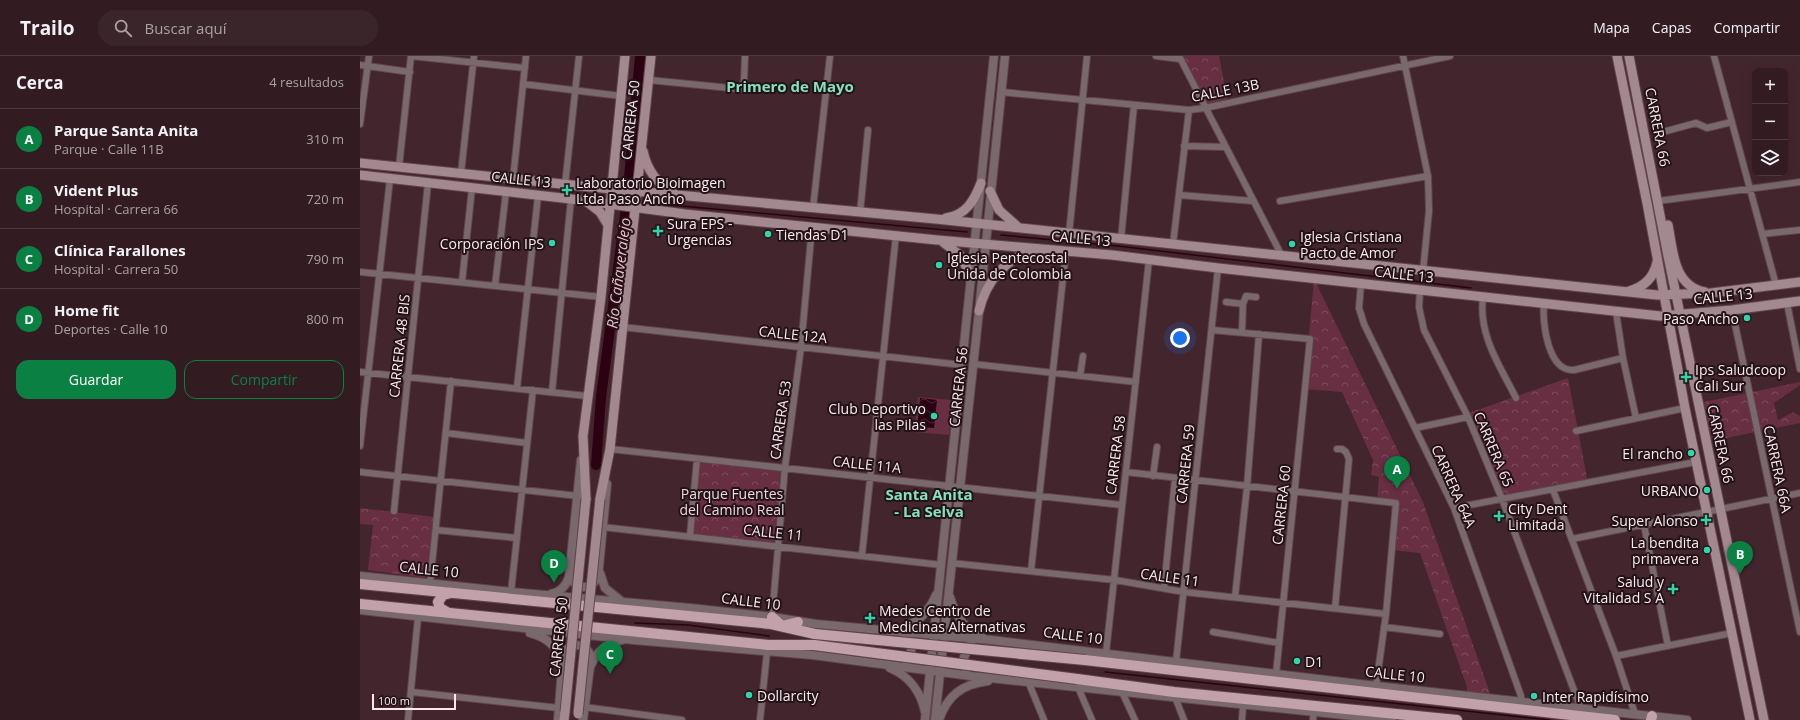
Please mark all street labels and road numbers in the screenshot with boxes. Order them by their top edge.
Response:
street label: CALLE 13B [1189,74,1261,106]
street label: CARRERA 50 [616,79,644,161]
street label: CARRERA 66 [1641,86,1675,168]
street label: CALLE 13 [490,166,552,192]
street label: CALLE 13 [1050,226,1112,250]
street label: CALLE 13 [1373,261,1435,287]
street label: CALLE 13 [1692,283,1754,309]
street label: CARRERA 48 BIS [384,293,414,399]
street label: CALLE 12A [758,321,828,347]
street label: CARRERA 56 [944,346,972,428]
street label: CARRERA 53 [765,379,795,461]
street label: CARRERA 66 [1703,403,1739,485]
street label: CARRERA 65 [1470,409,1518,489]
street label: CARRERA 58 [1101,414,1129,496]
street label: CARRERA 59 [1171,423,1199,505]
street label: CARRERA 66A [1759,424,1797,515]
street label: CARRERA 64A [1427,442,1481,531]
street label: CALLE 11A [832,451,902,477]
street label: CARRERA 60 [1267,464,1295,546]
street label: CALLE 11 [742,519,804,545]
street label: CALLE 10 [398,556,460,582]
street label: CALLE 11 [1139,563,1201,591]
street label: CALLE 10 [720,588,782,614]
street label: CARRERA 50 [544,596,572,678]
street label: CALLE 10 [1042,622,1104,648]
street label: CALLE 10 [1364,661,1426,687]

